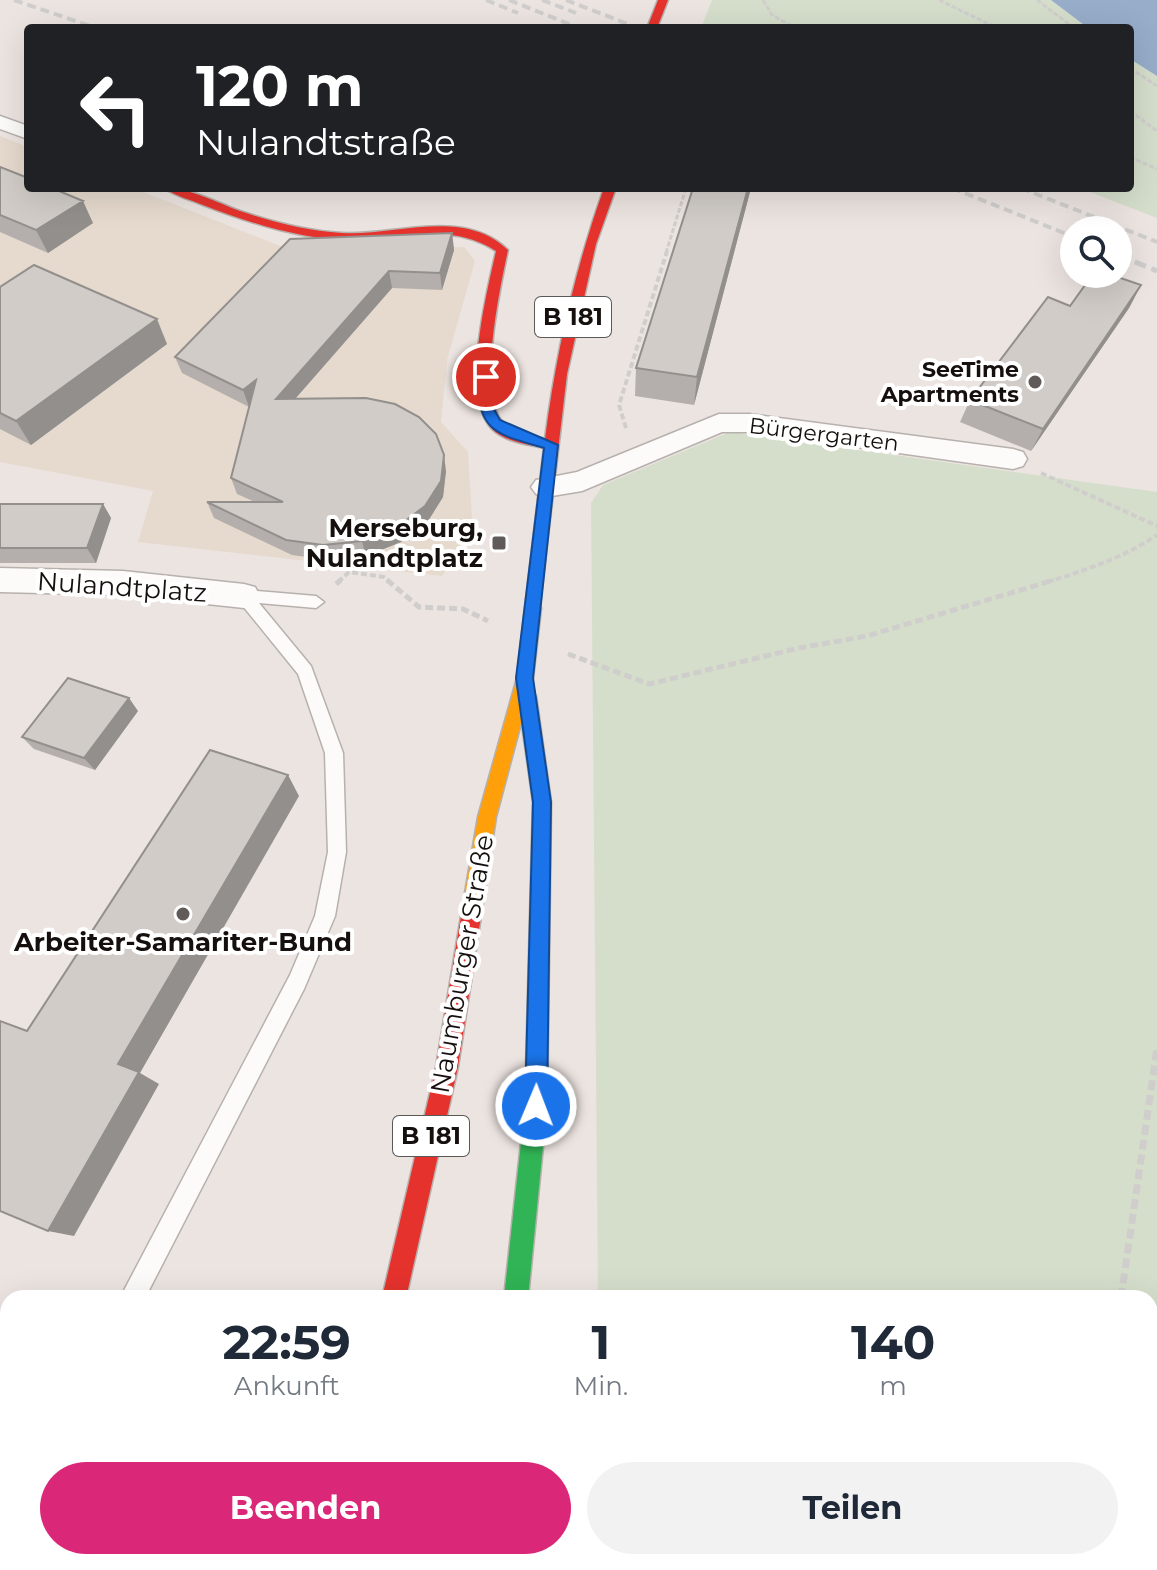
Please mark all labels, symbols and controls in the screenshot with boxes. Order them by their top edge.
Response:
text: 120 m [196,52,364,120]
icon: left [64,56,168,160]
text: Nulandtstraße [196,120,456,164]
map controls [1060,216,1132,288]
button: search [1060,216,1132,288]
road number: B 181 [535,297,611,337]
pin [452,343,520,411]
icon: arrive [464,355,508,399]
place label: SeeTime Apartments [880,356,1019,408]
marker: SeeTime Apartments [1026,373,1044,391]
street label: Bürgergarten [748,412,900,457]
place label: Merseburg, Nulandtplatz [306,512,483,574]
marker: Merseburg, Nulandtplatz [490,534,508,552]
street label: Nulandtplatz [36,565,208,609]
street label: Naumburger Straße [424,832,500,1096]
marker: Arbeiter-Samariter-Bund [174,905,192,923]
place label: Arbeiter-Samariter-Bund [13,926,352,958]
position arrow [494,1064,578,1148]
road number: B 181 [393,1116,469,1156]
text: 22:59 [223,1313,351,1371]
text: 1 [592,1313,610,1371]
text: 140 [851,1313,935,1371]
text: Ankunft [234,1370,340,1402]
text: Min. [573,1370,628,1402]
text: m [879,1370,907,1402]
button: Beenden [40,1462,571,1554]
button: Teilen [587,1462,1118,1554]

